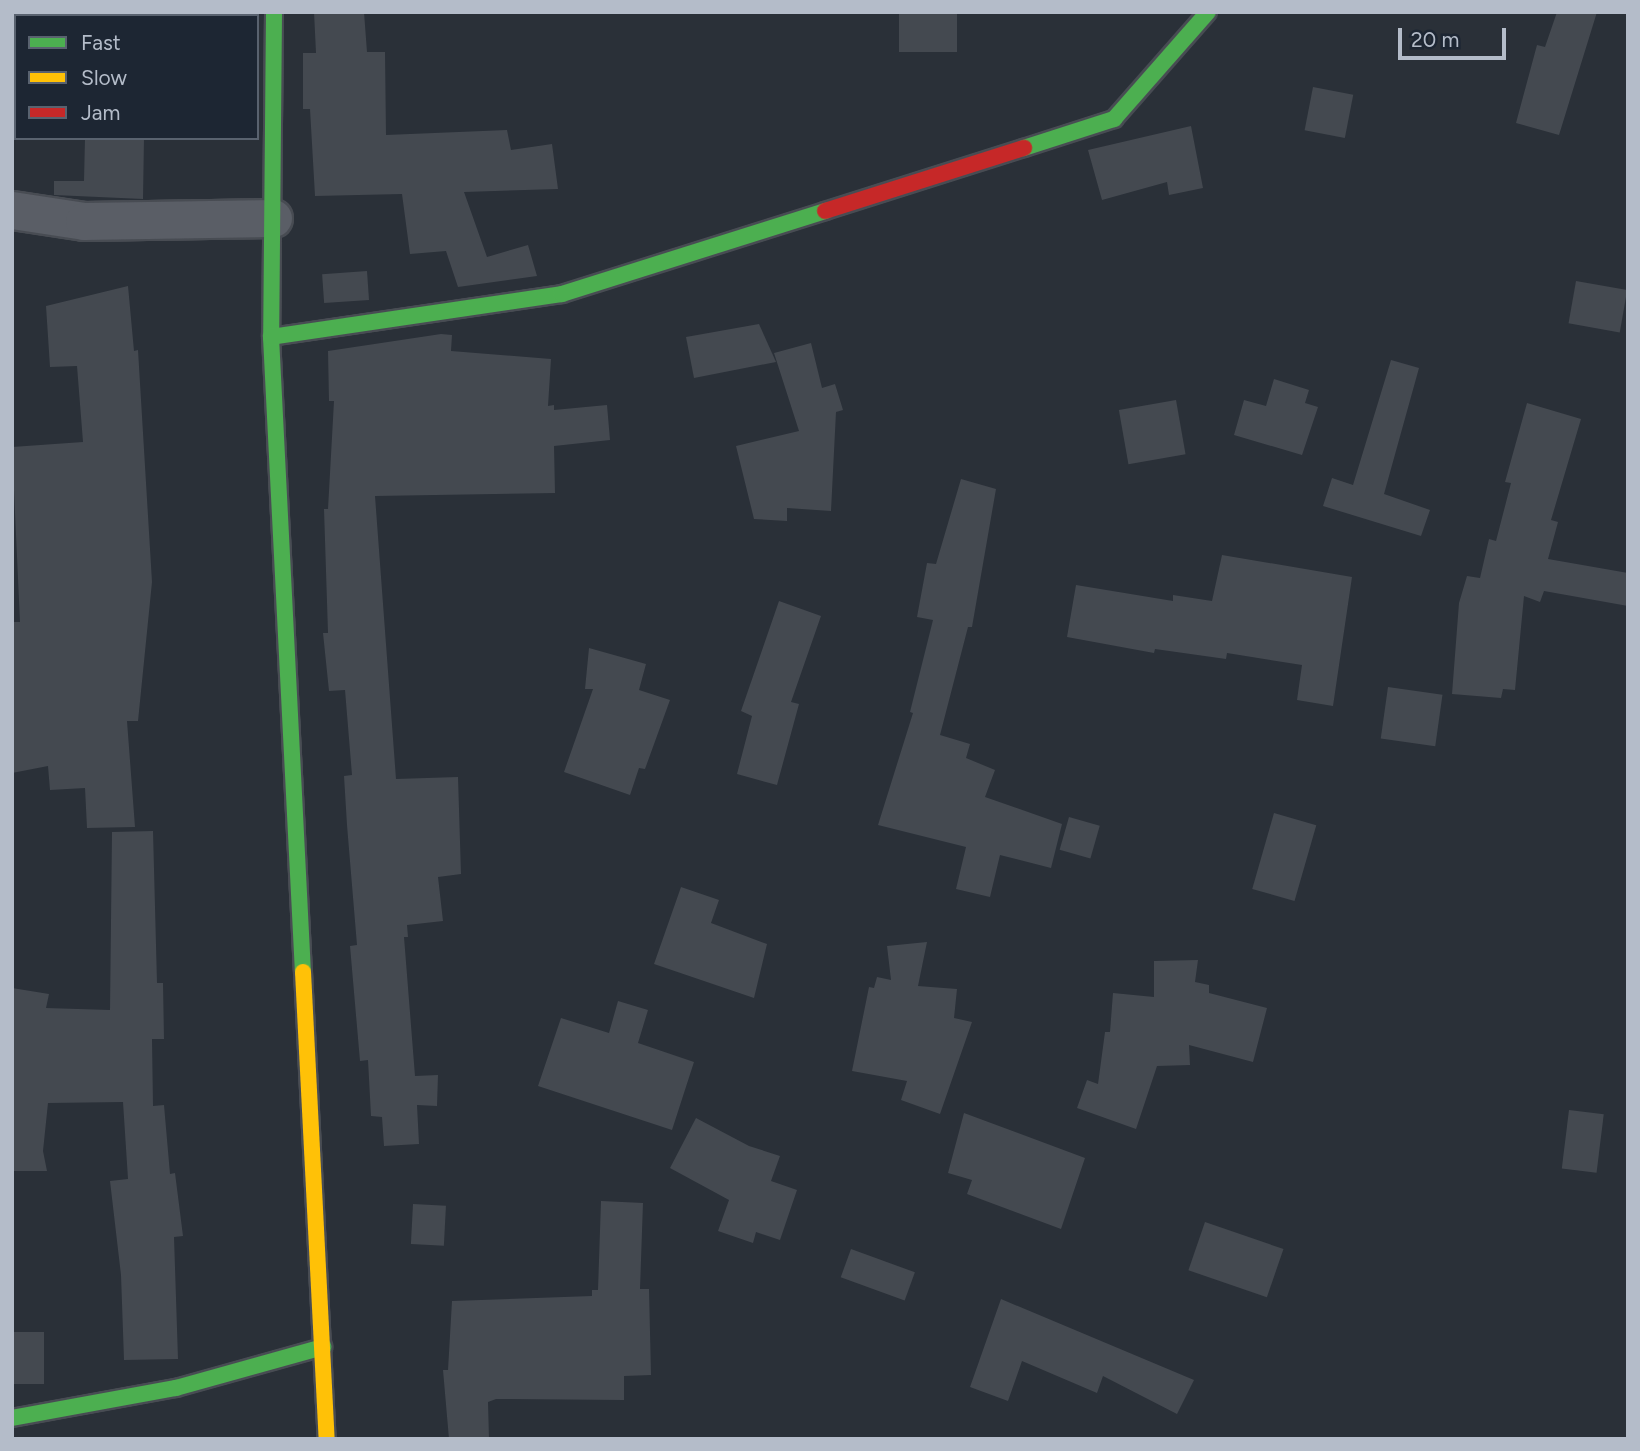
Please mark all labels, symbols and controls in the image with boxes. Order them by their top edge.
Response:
legend [14,14,259,140]
scale bar [1402,14,1510,58]
text: 20 m [1411,27,1459,52]
text: Fast [81,30,121,55]
text: Slow [81,65,127,90]
text: Jam [81,100,120,125]

